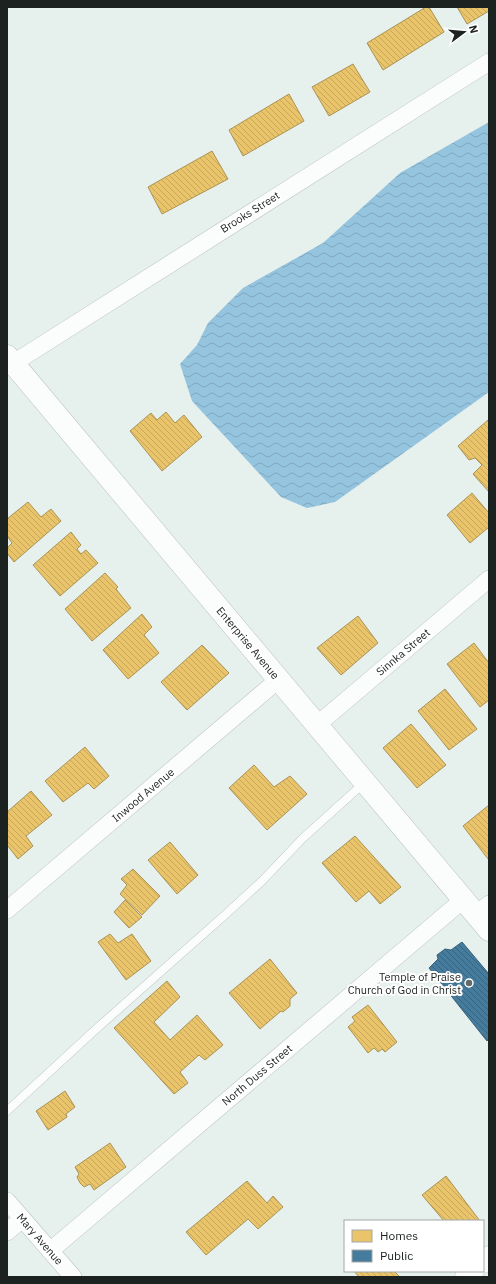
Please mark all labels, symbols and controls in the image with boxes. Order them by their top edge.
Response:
north arrow [444,12,484,52]
text: N [466,23,481,35]
street label: Brooks Street [218,188,282,236]
street label: Enterprise Avenue [214,604,282,682]
street label: Sinnka Street [373,625,433,679]
street label: Inwood Avenue [109,765,177,825]
place label: Temple of Praise Church of God in Christ [348,970,461,997]
marker: Temple of Praise Church of God in Christ [464,978,474,988]
street label: North Duss Street [219,1041,295,1109]
street label: Mary Avenue [14,1210,66,1268]
legend [344,1220,484,1272]
text: Homes [380,1228,418,1243]
text: Public [380,1248,413,1263]

